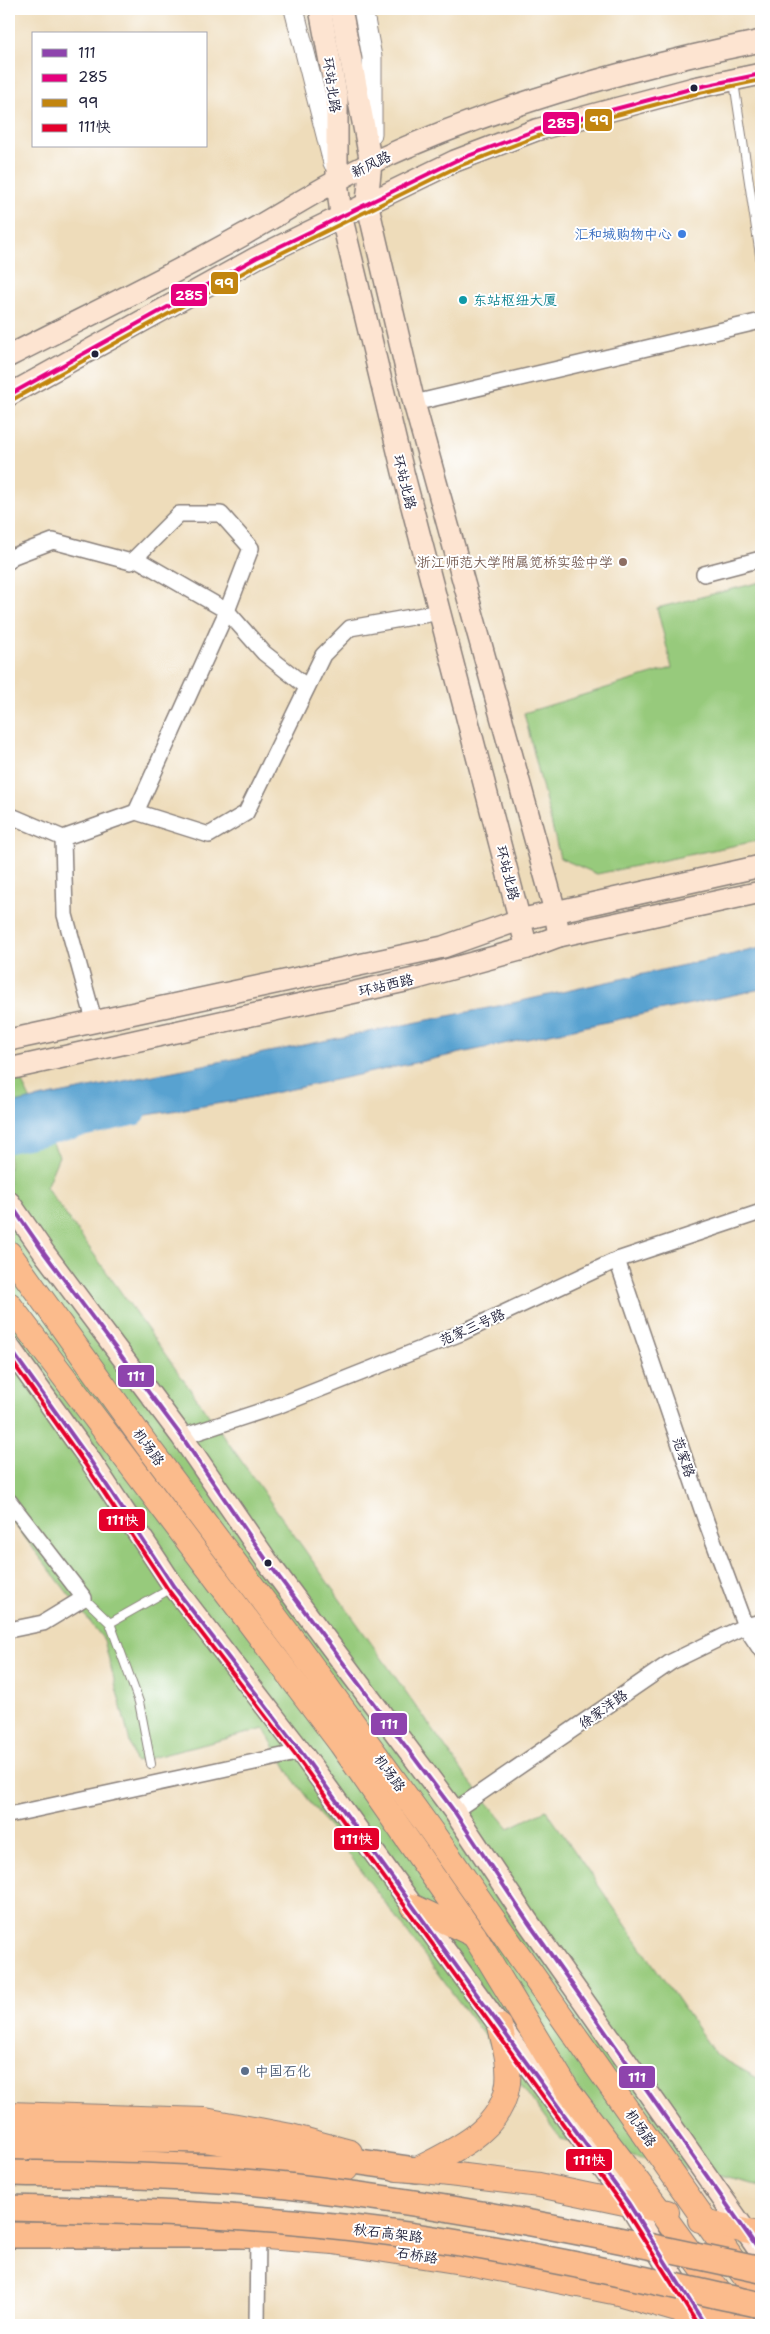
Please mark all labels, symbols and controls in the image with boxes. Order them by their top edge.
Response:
legend [32,32,208,148]
text: 111 [78,43,96,63]
street label: 环站北路 [319,56,345,114]
text: 285 [78,67,107,87]
unlabelled marker [689,83,699,93]
text: 99 [78,93,98,113]
line badge: 99 [584,108,613,132]
line badge: 285 [542,111,580,135]
text: 99 [589,111,609,129]
text: 285 [547,114,575,132]
text: 111快 [78,117,111,137]
street label: 新风路 [348,147,394,181]
place label: 汇和城购物中心 [574,225,672,243]
marker: 汇和城购物中心 [676,228,688,240]
line badge: 99 [210,271,239,295]
text: 99 [214,274,234,292]
line badge: 285 [170,283,208,307]
text: 285 [175,286,203,304]
place label: 东站枢纽大厦 [473,291,557,309]
marker: 东站枢纽大厦 [457,294,469,306]
unlabelled marker [90,349,100,359]
street label: 环站北路 [389,453,421,511]
place label: 浙江师范大学附属笕桥实验中学 [417,553,613,571]
marker: 浙江师范大学附属笕桥实验中学 [617,556,629,568]
street label: 环站北路 [492,844,524,902]
street label: 环站西路 [357,970,415,1000]
street label: 范家三号路 [436,1305,508,1349]
line badge: 111 [117,1364,155,1388]
text: 111 [127,1367,145,1385]
street label: 机场路 [129,1425,169,1469]
street label: 范家路 [669,1434,699,1480]
line badge: 111快 [98,1508,146,1532]
text: 111快 [106,1511,139,1529]
unlabelled marker [263,1558,273,1568]
street label: 徐家洋路 [575,1686,631,1732]
line badge: 111 [370,1712,408,1736]
text: 111 [380,1715,398,1733]
street label: 机场路 [370,1751,410,1795]
line badge: 111快 [333,1827,380,1851]
text: 111快 [340,1830,373,1848]
place label: 中国石化 [255,2062,311,2080]
marker: 中国石化 [239,2065,251,2077]
line badge: 111 [618,2065,656,2089]
text: 111 [628,2068,646,2086]
street label: 机场路 [622,2106,660,2150]
line badge: 111快 [565,2148,613,2172]
text: 111快 [573,2151,606,2169]
street label: 秋石高架路 [352,2220,424,2246]
street label: 石桥路 [395,2243,439,2267]

